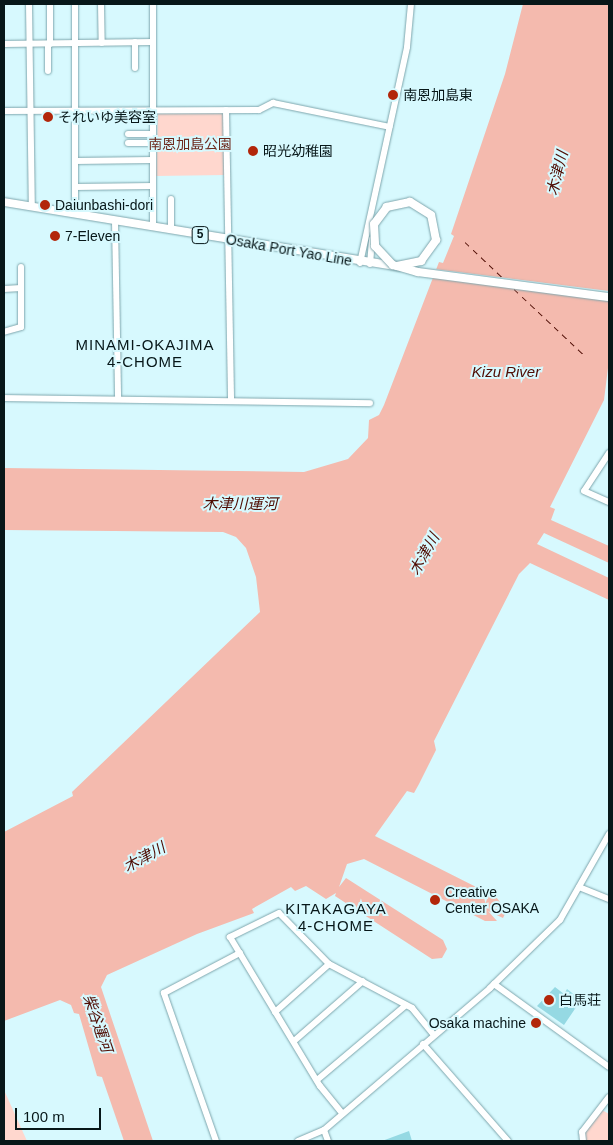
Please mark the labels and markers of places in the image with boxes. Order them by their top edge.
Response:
place label: 南恩加島東 [403,87,473,103]
marker: 南恩加島東 [387,89,399,101]
place label: それいゆ美容室 [58,109,156,125]
marker: それいゆ美容室 [42,111,54,123]
place label: 昭光幼稚園 [263,143,333,159]
marker: 昭光幼稚園 [247,145,259,157]
place label: Daiunbashi-dori [55,197,153,213]
marker: Daiunbashi-dori [39,199,51,211]
place label: 7-Eleven [65,228,120,244]
marker: 7-Eleven [49,230,61,242]
place label: Creative Center OSAKA [445,884,539,916]
marker: Creative Center OSAKA [429,894,441,906]
place label: 白馬荘 [559,992,601,1008]
marker: 白馬荘 [543,994,555,1006]
place label: Osaka machine [429,1015,526,1031]
marker: Osaka machine [530,1017,542,1029]

